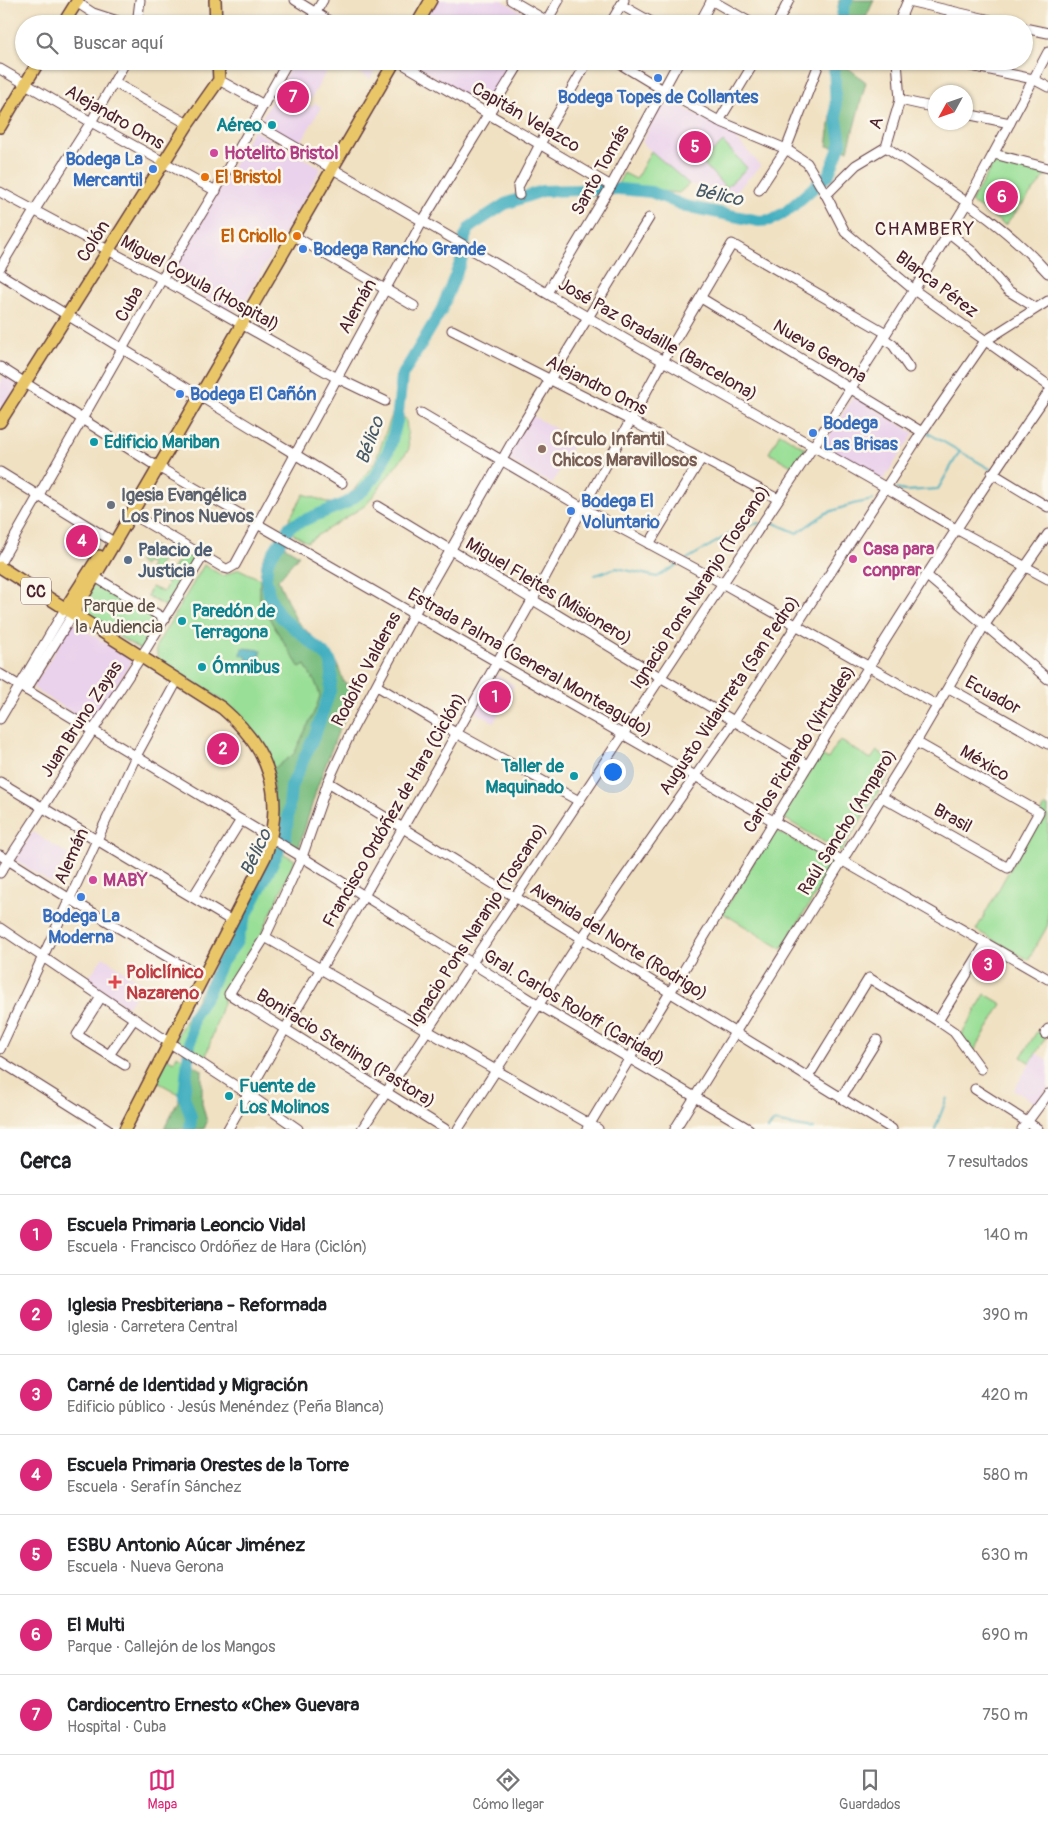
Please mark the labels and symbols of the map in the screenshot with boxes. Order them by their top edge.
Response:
marker: Bodega Topes de Collantes [652,72,664,84]
street label: Capitán Velazco [467,77,584,158]
pin: 7 [277,78,309,116]
street label: Alejandro Oms [61,80,168,155]
north arrow [928,85,973,130]
place label: Bodega Topes de Collantes [558,86,759,109]
place label: Aéreo [216,114,262,137]
street label: A [864,114,889,132]
marker: Aéreo [266,119,278,131]
street label: Santo Tomás [566,121,635,220]
pin: 5 [679,128,711,166]
place label: Hotelito Bristol [224,142,339,165]
marker: Hotelito Bristol [208,147,220,159]
place label: Bodega La Mercantil [65,148,144,192]
marker: Bodega La Mercantil [147,163,159,175]
place label: El Bristol [215,166,282,189]
marker: El Bristol [199,171,211,183]
water label: Bélico [693,178,747,212]
pin: 6 [986,178,1018,216]
street label: Colón [72,216,115,266]
district label: CHAMBERY [875,217,975,241]
place label: El Criollo [221,225,287,248]
street label: Miguel Coyula (Hospital) [116,230,283,337]
marker: El Criollo [291,230,303,242]
place label: Bodega Rancho Grande [313,238,487,261]
marker: Bodega Rancho Grande [297,243,309,255]
street label: Blanca Pérez [891,246,983,323]
street label: José Paz Gradaille (Barcelona) [554,273,762,406]
street label: Alemán [333,275,382,338]
street label: Cuba [110,282,149,326]
street label: Nueva Gerona [769,314,871,388]
street label: Alejandro Oms [542,350,651,421]
place label: Bodega El Cañón [190,383,317,406]
marker: Bodega El Cañón [174,388,186,400]
water label: Bélico [350,412,390,467]
place label: Bodega Las Brisas [823,412,899,456]
marker: Bodega Las Brisas [807,427,819,439]
place label: Círculo Infantil Chicos Maravillosos [552,428,698,472]
place label: Edificio Mariban [104,431,220,454]
marker: Edificio Mariban [88,436,100,448]
marker: Círculo Infantil Chicos Maravillosos [536,443,548,455]
street label: Ignacio Pons Naranjo (Toscano) [626,481,775,694]
place label: Igesia Evangélica Los Pinos Nuevos [121,484,255,528]
place label: Bodega El Voluntario [581,490,660,534]
marker: Igesia Evangélica Los Pinos Nuevos [105,499,117,511]
marker: Bodega El Voluntario [565,505,577,517]
pin: 4 [66,522,98,560]
street label: Miguel Fleites (Misionero) [461,533,636,650]
place label: Casa para conprar [862,538,935,582]
place label: Palacio de Justicia [138,539,213,583]
marker: Casa para conprar [847,553,859,565]
marker: Palacio de Justicia [122,554,134,566]
road number: CC [21,578,51,604]
street label: Estrada Palma (General Monteagudo) [403,583,656,742]
street label: Augusto Vidaurreta (San Pedro) [654,591,805,799]
park label: Parque de la Audiencia [75,595,163,639]
place label: Paredón de Terragona [191,600,276,644]
street label: Rodolfo Valderas [327,608,406,730]
marker: Paredón de Terragona [176,615,188,627]
place label: Ómnibus [212,655,280,679]
street label: Juan Bruno Zayas [35,657,128,782]
marker: Ómnibus [196,661,208,673]
street label: Carlos Pichardo (Virtudes) [738,661,861,837]
street label: Ecuador [961,671,1025,720]
pin: 1 [479,678,511,716]
street label: Francisco Ordóñez de Hara (Ciclón) [318,689,471,932]
pin: 2 [207,730,239,768]
street label: México [956,740,1014,787]
street label: Raúl Sancho (Amparo) [793,745,902,900]
place label: Taller de Maquinado [485,755,565,799]
your location [600,759,626,785]
marker: Taller de Maquinado [568,770,580,782]
street label: Brasil [929,799,976,838]
street label: Ignacio Pons Naranjo (Toscano) [403,819,552,1032]
street label: Alemán [49,824,94,888]
water label: Bélico [235,824,278,880]
place label: MABY [103,869,148,892]
marker: MABY [87,874,99,886]
street label: Avenida del Norte (Rodrigo) [526,877,712,1006]
marker: Bodega La Moderna [75,891,87,903]
place label: Bodega La Moderna [42,905,120,949]
street label: Gral. Carlos Roloff (Caridad) [479,944,669,1071]
pin: 3 [972,946,1004,984]
place label: Policlínico Nazareno [126,961,204,1005]
marker: Policlínico Nazareno [108,975,122,989]
street label: Bonifacio Sterling (Pastora) [252,984,440,1113]
place label: Fuente de Los Molinos [239,1075,330,1119]
marker: Fuente de Los Molinos [223,1090,235,1102]

